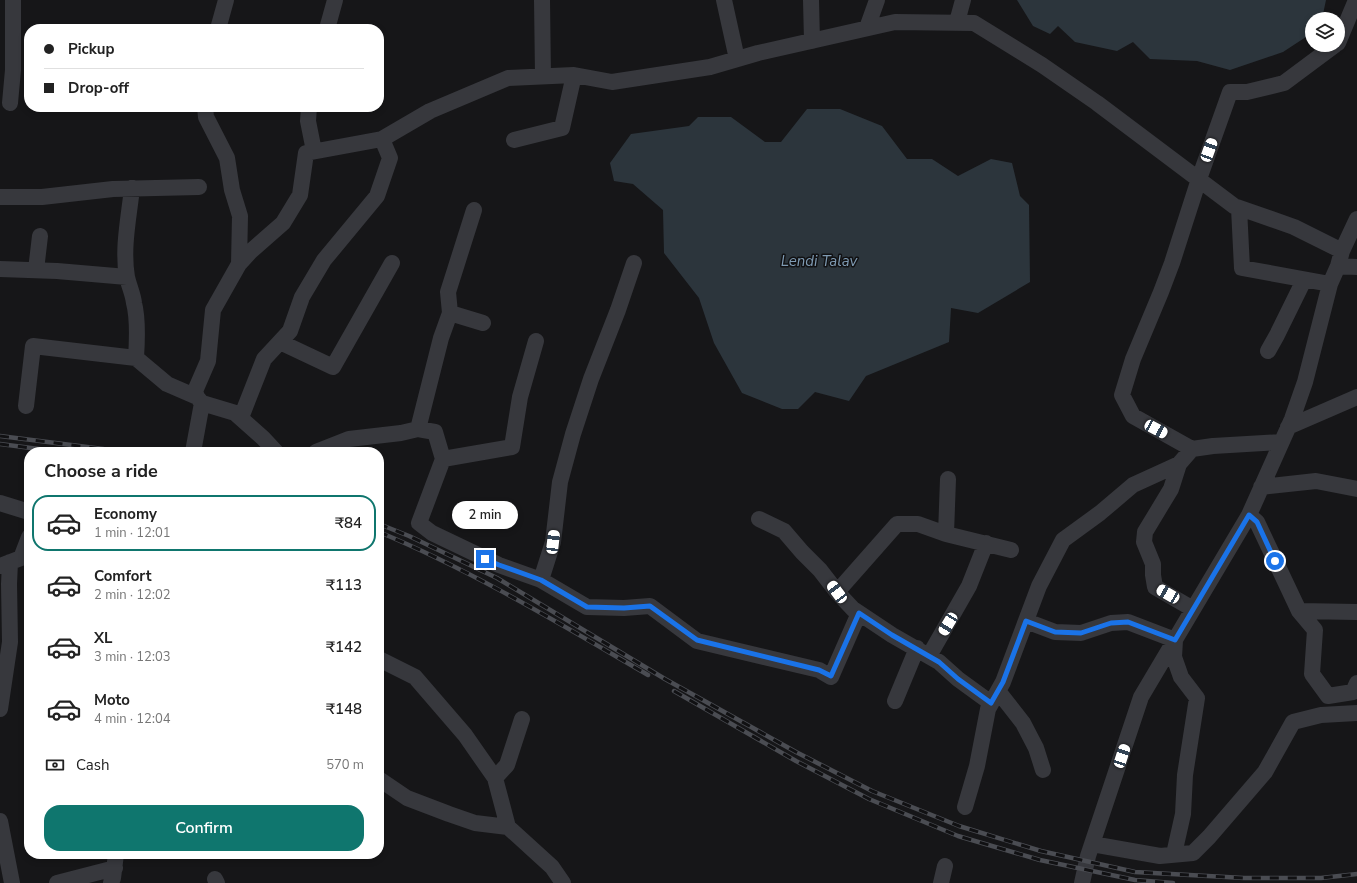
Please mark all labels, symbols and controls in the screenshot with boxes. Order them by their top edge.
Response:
map controls [1305,12,1345,52]
button: layers [1305,12,1345,52]
text: Pickup [68,39,114,59]
text: Drop-off [68,78,129,98]
car [1199,137,1219,163]
water label: Lendi Talav [781,251,859,271]
car [1143,418,1169,440]
text: Choose a ride [44,459,158,483]
callout: 2 min [452,501,518,529]
text: Economy [94,504,157,524]
icon: car [46,505,82,541]
text: 2 min [468,506,502,524]
text: ₹84 [335,513,362,533]
text: 1 min · 12:01 [94,524,170,542]
car [546,529,560,555]
route end [476,550,494,568]
route start [1266,552,1284,570]
text: Comfort [94,566,151,586]
icon: car [46,567,82,603]
text: ₹113 [326,575,362,595]
car [825,579,849,605]
car [1155,583,1181,605]
text: 2 min · 12:02 [94,586,170,604]
car [937,611,959,637]
text: XL [94,628,113,648]
icon: car [46,629,82,665]
text: ₹142 [326,637,362,657]
text: 3 min · 12:03 [94,648,170,666]
text: Moto [94,690,130,710]
icon: car [46,691,82,727]
text: ₹148 [326,699,362,719]
text: 4 min · 12:04 [94,710,170,728]
car [1113,743,1131,769]
icon: cash [44,754,66,776]
text: Cash [76,755,110,775]
text: 570 m [326,756,364,774]
button: Confirm [44,805,364,851]

